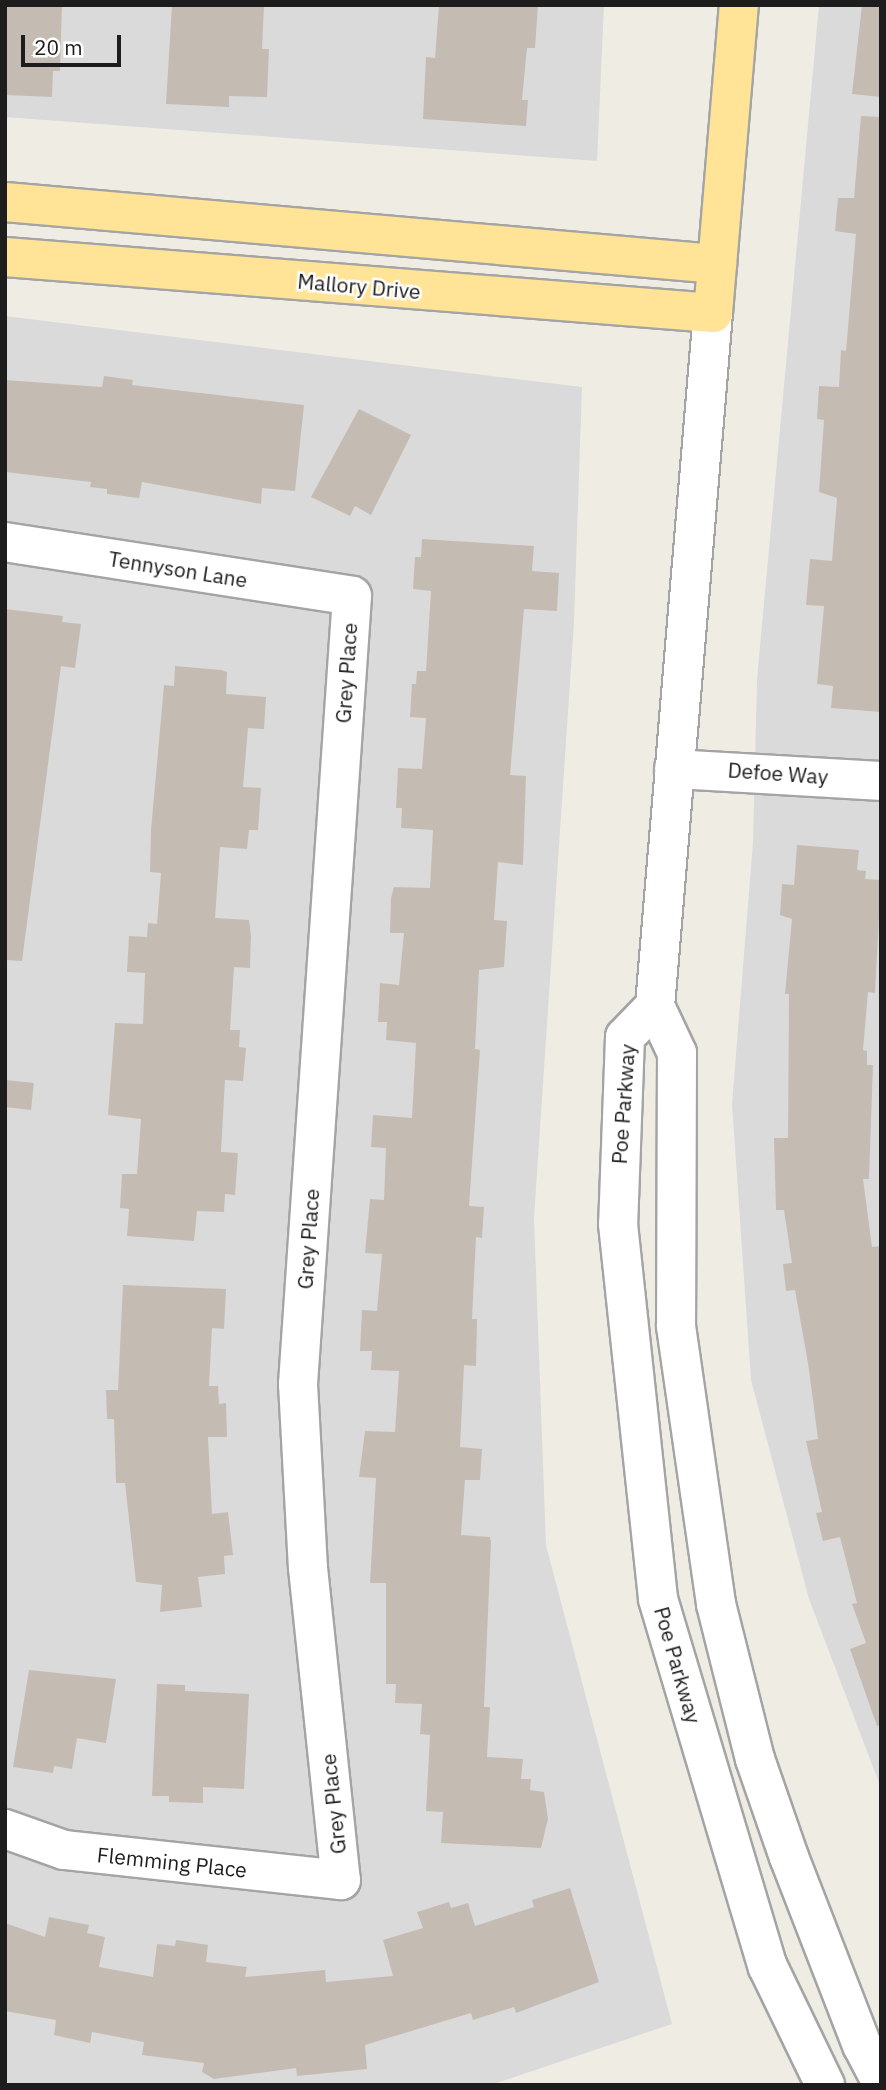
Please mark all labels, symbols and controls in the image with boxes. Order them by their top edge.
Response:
scale bar [24,21,124,65]
text: 20 m [34,33,83,61]
street label: Mallory Drive [296,268,422,304]
street label: Tennyson Lane [107,546,249,592]
street label: Grey Place [330,622,362,724]
street label: Defoe Way [727,757,829,789]
street label: Poe Parkway [606,1043,640,1165]
street label: Grey Place [292,1188,324,1290]
street label: Poe Parkway [649,1604,707,1726]
street label: Grey Place [315,1753,351,1855]
street label: Flemming Place [96,1842,248,1882]

